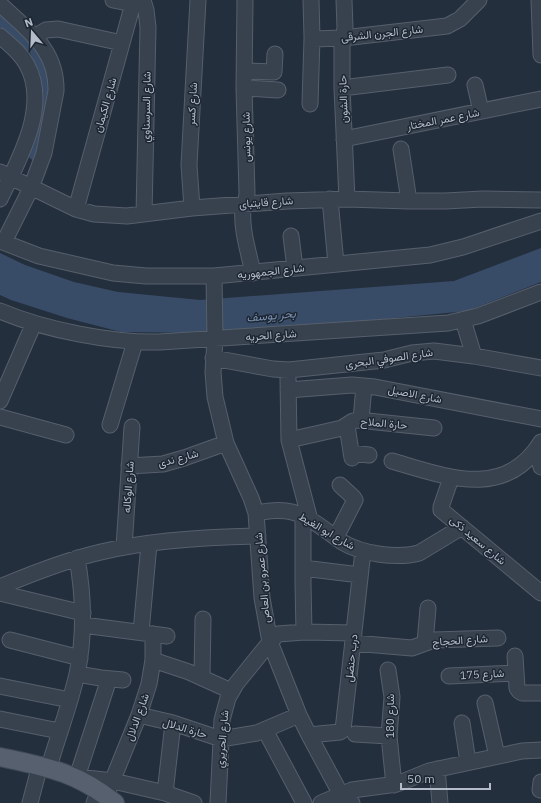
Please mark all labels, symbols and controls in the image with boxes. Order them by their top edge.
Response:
north arrow [12,12,52,52]
text: N [23,15,35,30]
street label: شارع الجرن الشرقى [340,22,424,45]
street label: شارع السرسناوي [138,71,157,143]
street label: حارة الشون [335,75,351,123]
street label: شارع الكيمان [90,76,121,134]
street label: شارع كسر [184,82,201,127]
street label: شارع عمر المختار [404,105,481,134]
street label: شارع يونس [239,111,254,162]
street label: شارع قايتباى [238,193,294,212]
street label: شارع الجمهوريه [237,260,306,282]
water label: بحر يوسف [246,305,297,326]
street label: شارع الحريه [245,326,297,345]
street label: شارع الصوفي البحرى [344,345,435,374]
street label: شارع الاصيل [387,382,443,407]
street label: حارة الملاح [360,414,408,433]
street label: شارع ندى [156,446,200,471]
street label: شارع الوكاله [119,460,138,513]
street label: شارع ابو الغيط [296,509,358,554]
street label: شارع سعيد ذكى [446,512,509,569]
street label: شارع عمرو بن العاص [251,532,274,624]
street label: شارع الحجاج [432,631,489,650]
street label: درب حنضل [342,633,360,683]
street label: شارع 175 [459,666,505,683]
street label: شارع الدلال [122,691,153,743]
street label: شارع 180 [383,693,398,738]
street label: شارع الحريري [212,709,235,769]
street label: حارة الدلال [161,715,209,741]
scale bar [401,765,490,791]
text: 50 m [407,771,435,786]

